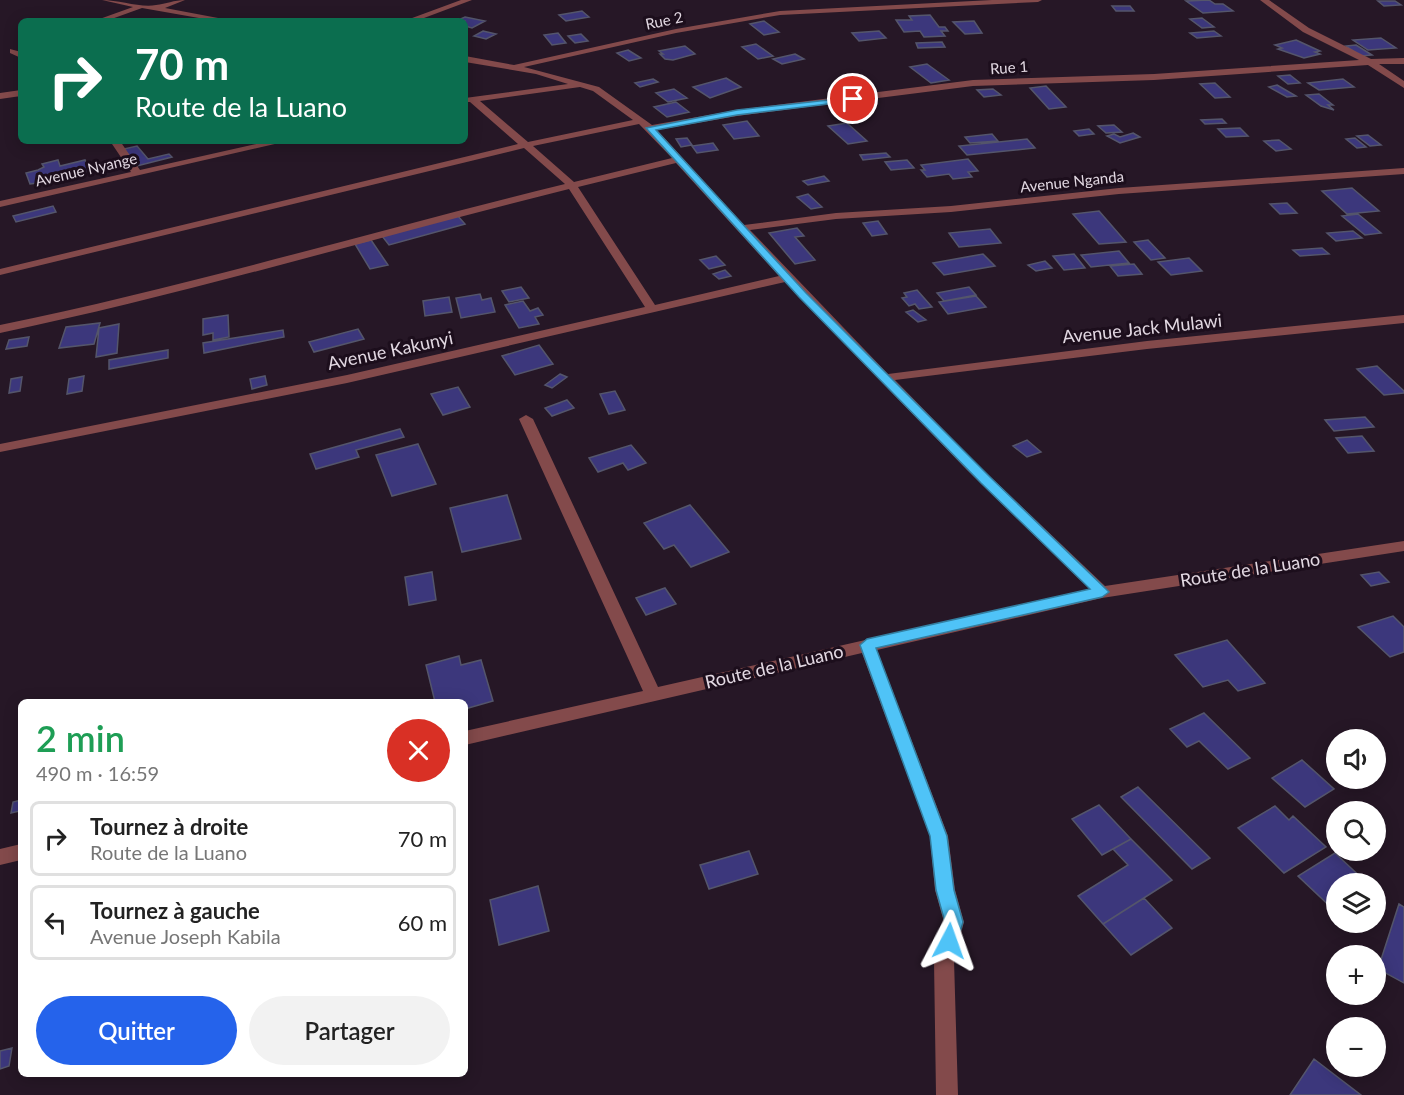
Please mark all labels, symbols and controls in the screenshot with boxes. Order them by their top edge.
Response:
street label: Rue 2 [644,7,684,33]
text: 70 m [135,39,229,89]
icon: right [36,42,114,120]
street label: Rue 1 [989,57,1029,77]
pin [827,73,878,124]
icon: arrive [836,82,869,115]
text: Route de la Luano [135,90,347,123]
street label: Avenue Nyange [33,149,139,189]
street label: Avenue Nganda [1019,167,1125,195]
street label: Avenue Jack Mulawi [1061,309,1223,347]
street label: Avenue Kakunyi [325,326,455,374]
street label: Route de la Luano [1178,547,1322,591]
street label: Route de la Luano [703,639,845,693]
text: 2 min [36,716,125,760]
button: close [387,719,450,782]
map controls [1326,729,1386,1077]
button: sound [1326,729,1386,789]
text: 490 m · 16:59 [36,761,159,785]
button: search [1326,801,1386,861]
text: Tournez à droite [90,813,248,840]
icon: right [39,822,72,855]
text: 70 m [398,825,447,852]
text: Route de la Luano [90,840,247,864]
button: layers [1326,873,1386,933]
text: Tournez à gauche [90,897,260,924]
icon: left [39,906,72,939]
text: 60 m [398,909,447,936]
position arrow [917,909,981,973]
text: Avenue Joseph Kabila [90,924,281,948]
button: + [1326,945,1386,1005]
button: Quitter [36,996,237,1065]
button: Partager [249,996,450,1065]
button: − [1326,1017,1386,1077]

